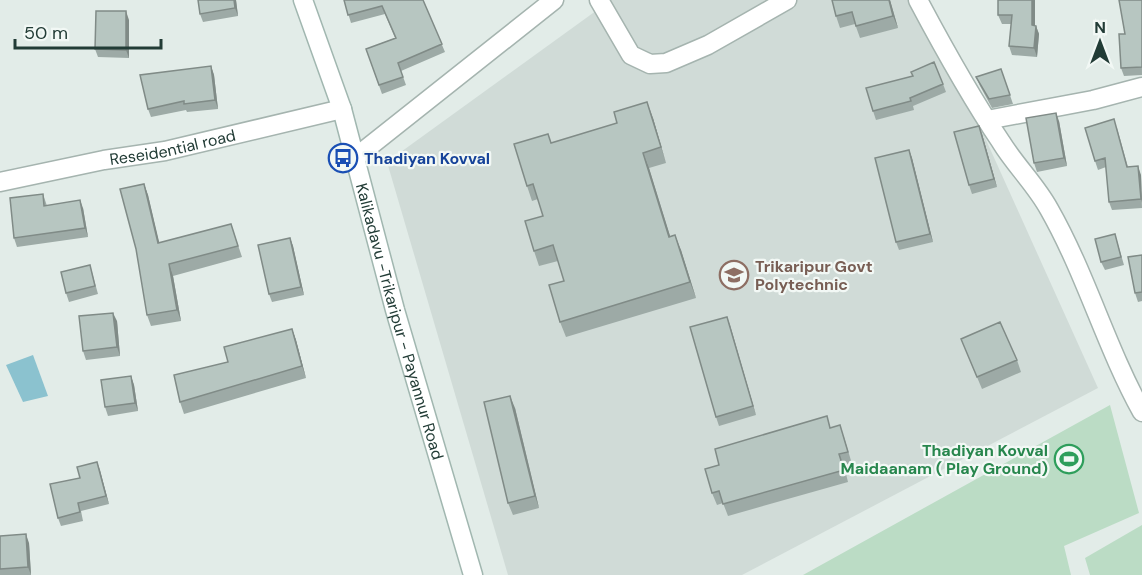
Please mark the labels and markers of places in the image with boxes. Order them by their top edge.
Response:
bus stop icon: Thadiyan Kovval [327,142,359,174]
place label: Thadiyan Kovval [364,148,490,169]
place label: Trikaripur Govt Polytechnic [755,256,873,295]
school or university icon: Trikaripur Govt Polytechnic [718,259,750,291]
place label: Thadiyan Kovval Maidaanam ( Play Ground) [841,440,1048,479]
sports icon: Thadiyan Kovval Maidaanam ( Play Ground) [1053,443,1085,475]

